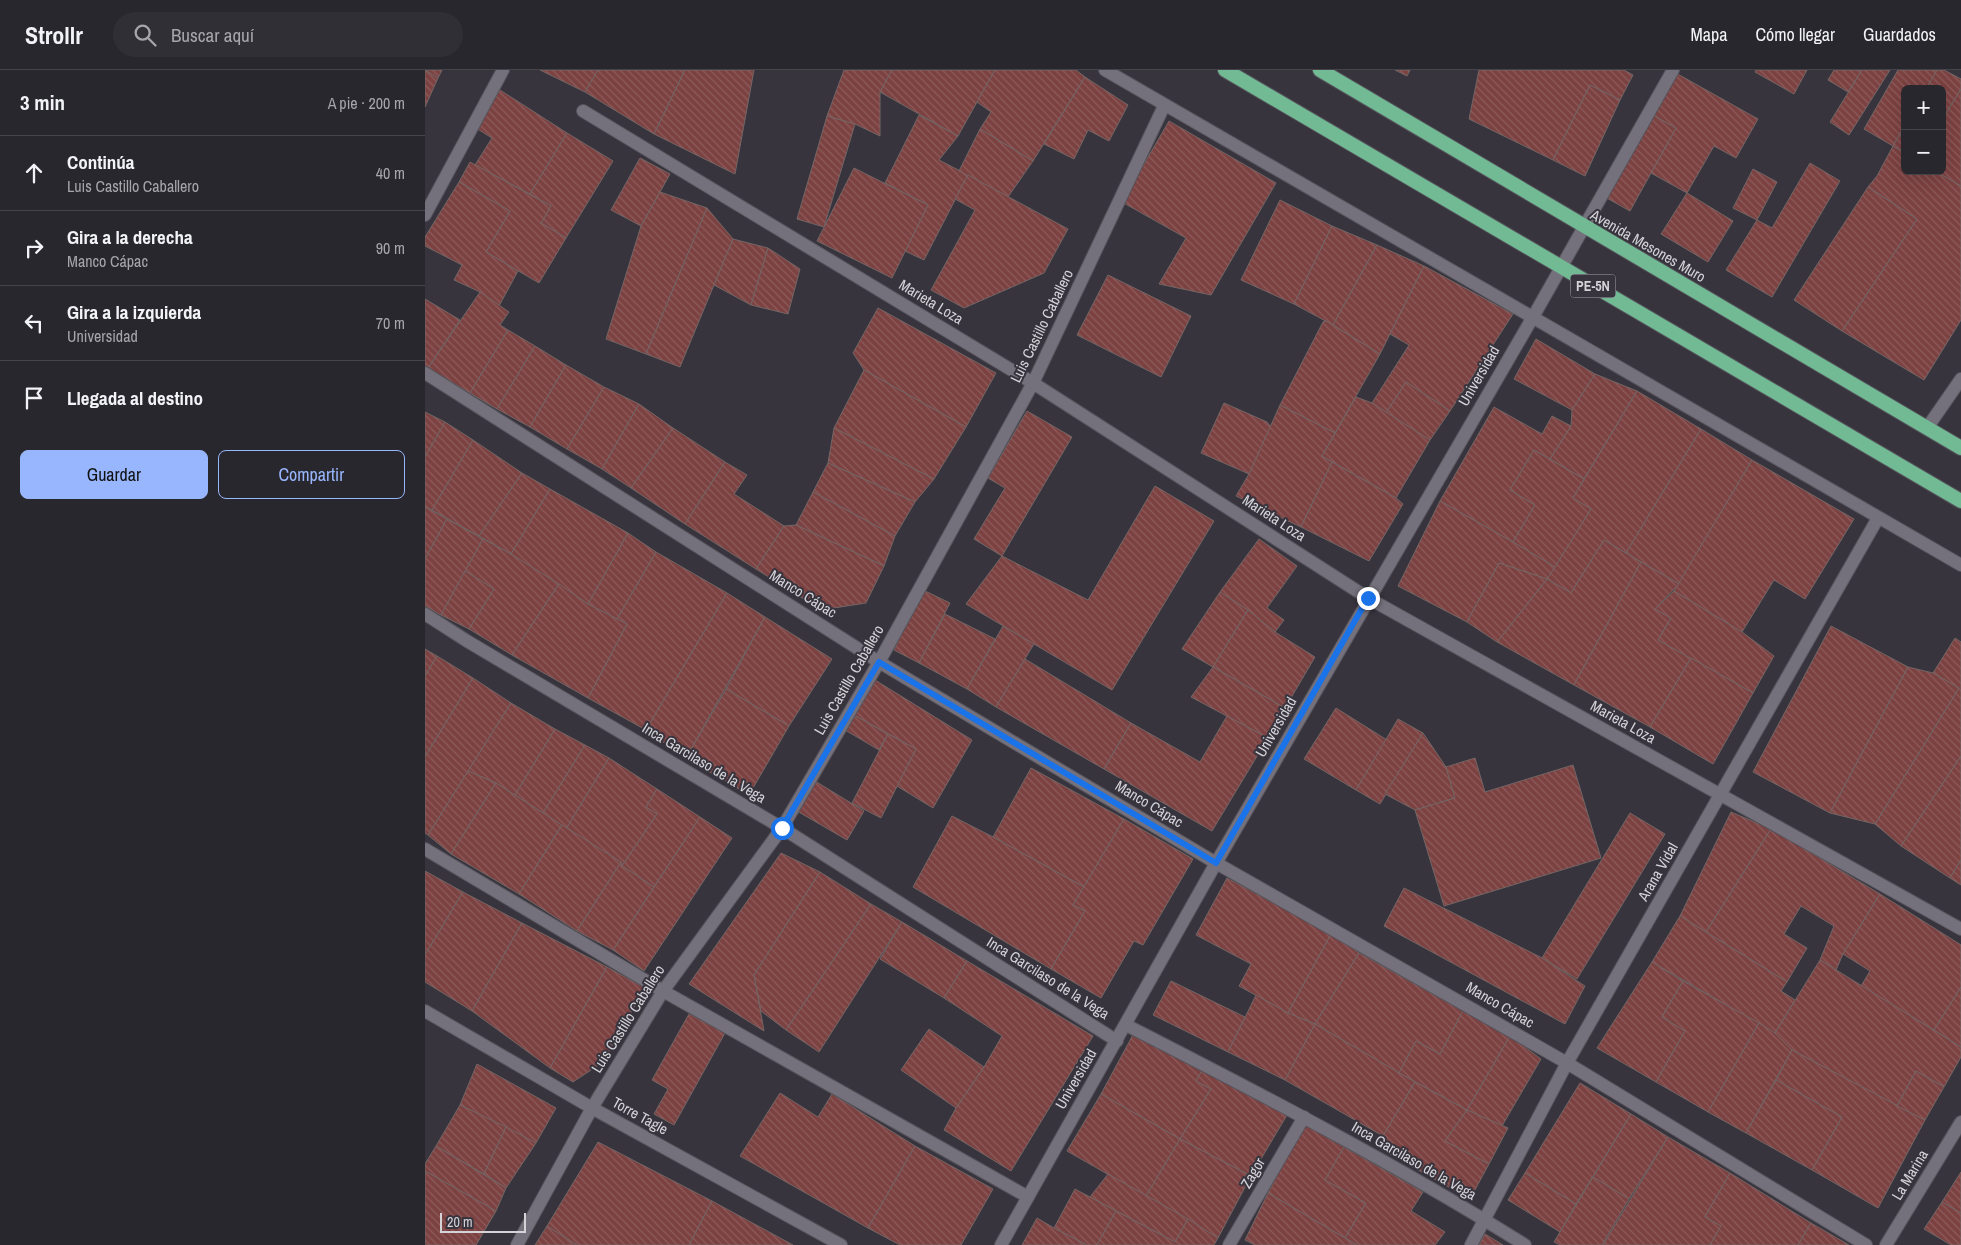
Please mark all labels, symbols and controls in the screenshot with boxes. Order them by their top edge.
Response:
search box [113,12,463,57]
text: Strollr [25,19,83,51]
icon: search [131,21,159,49]
text: Buscar aquí [171,22,254,48]
text: Mapa [1690,22,1727,47]
text: Cómo llegar [1755,22,1835,47]
text: Guardados [1863,22,1936,47]
map controls [1901,85,1946,175]
button: + [1901,85,1946,130]
text: 3 min [20,88,65,117]
text: A pie · 200 m [328,92,405,114]
button: − [1901,130,1946,175]
text: Continúa [67,149,135,175]
icon: ahead [20,159,48,187]
text: 40 m [376,162,405,184]
text: Luis Castillo Caballero [67,175,199,197]
street label: Avenida Mesones Muro [1586,204,1710,287]
text: Gira a la derecha [67,224,193,250]
icon: right [20,234,48,262]
text: 90 m [376,237,405,259]
text: Manco Cápac [67,250,148,272]
street label: Luis Castillo Caballero [1005,265,1078,386]
street label: Marieta Loza [895,274,968,329]
road number: PE-5N [1571,275,1615,298]
text: Gira a la izquierda [67,299,201,325]
icon: left [20,309,48,337]
text: 70 m [376,312,405,334]
text: Universidad [67,325,138,347]
street label: Universidad [1453,342,1504,410]
icon: arrive [20,384,48,412]
text: Llegada al destino [67,385,203,411]
button: Guardar [20,450,208,499]
button: Compartir [218,450,405,499]
street label: Marieta Loza [1238,489,1310,546]
street label: Manco Cápac [766,565,841,623]
route end [1357,587,1380,610]
street label: Luis Castillo Caballero [809,621,889,739]
street label: Universidad [1250,693,1301,761]
street label: Marieta Loza [1587,695,1660,748]
street label: Inca Garcilaso de la Vega [638,717,770,808]
street label: Manco Cápac [1111,775,1187,832]
route start [771,817,794,840]
street label: Arana Vidal [1632,839,1683,906]
street label: Inca Garcilaso de la Vega [983,931,1114,1024]
street label: Luis Castillo Caballero [586,961,669,1077]
street label: Manco Cápac [1462,977,1538,1033]
street label: Universidad [1050,1045,1101,1113]
street label: Torre Tagle [609,1092,672,1140]
street label: Inca Garcilaso de la Vega [1348,1116,1481,1205]
street label: La Marina [1886,1145,1933,1204]
street label: Zagor [1235,1154,1270,1192]
scale bar [440,1210,526,1233]
text: 20 m [447,1213,473,1231]

